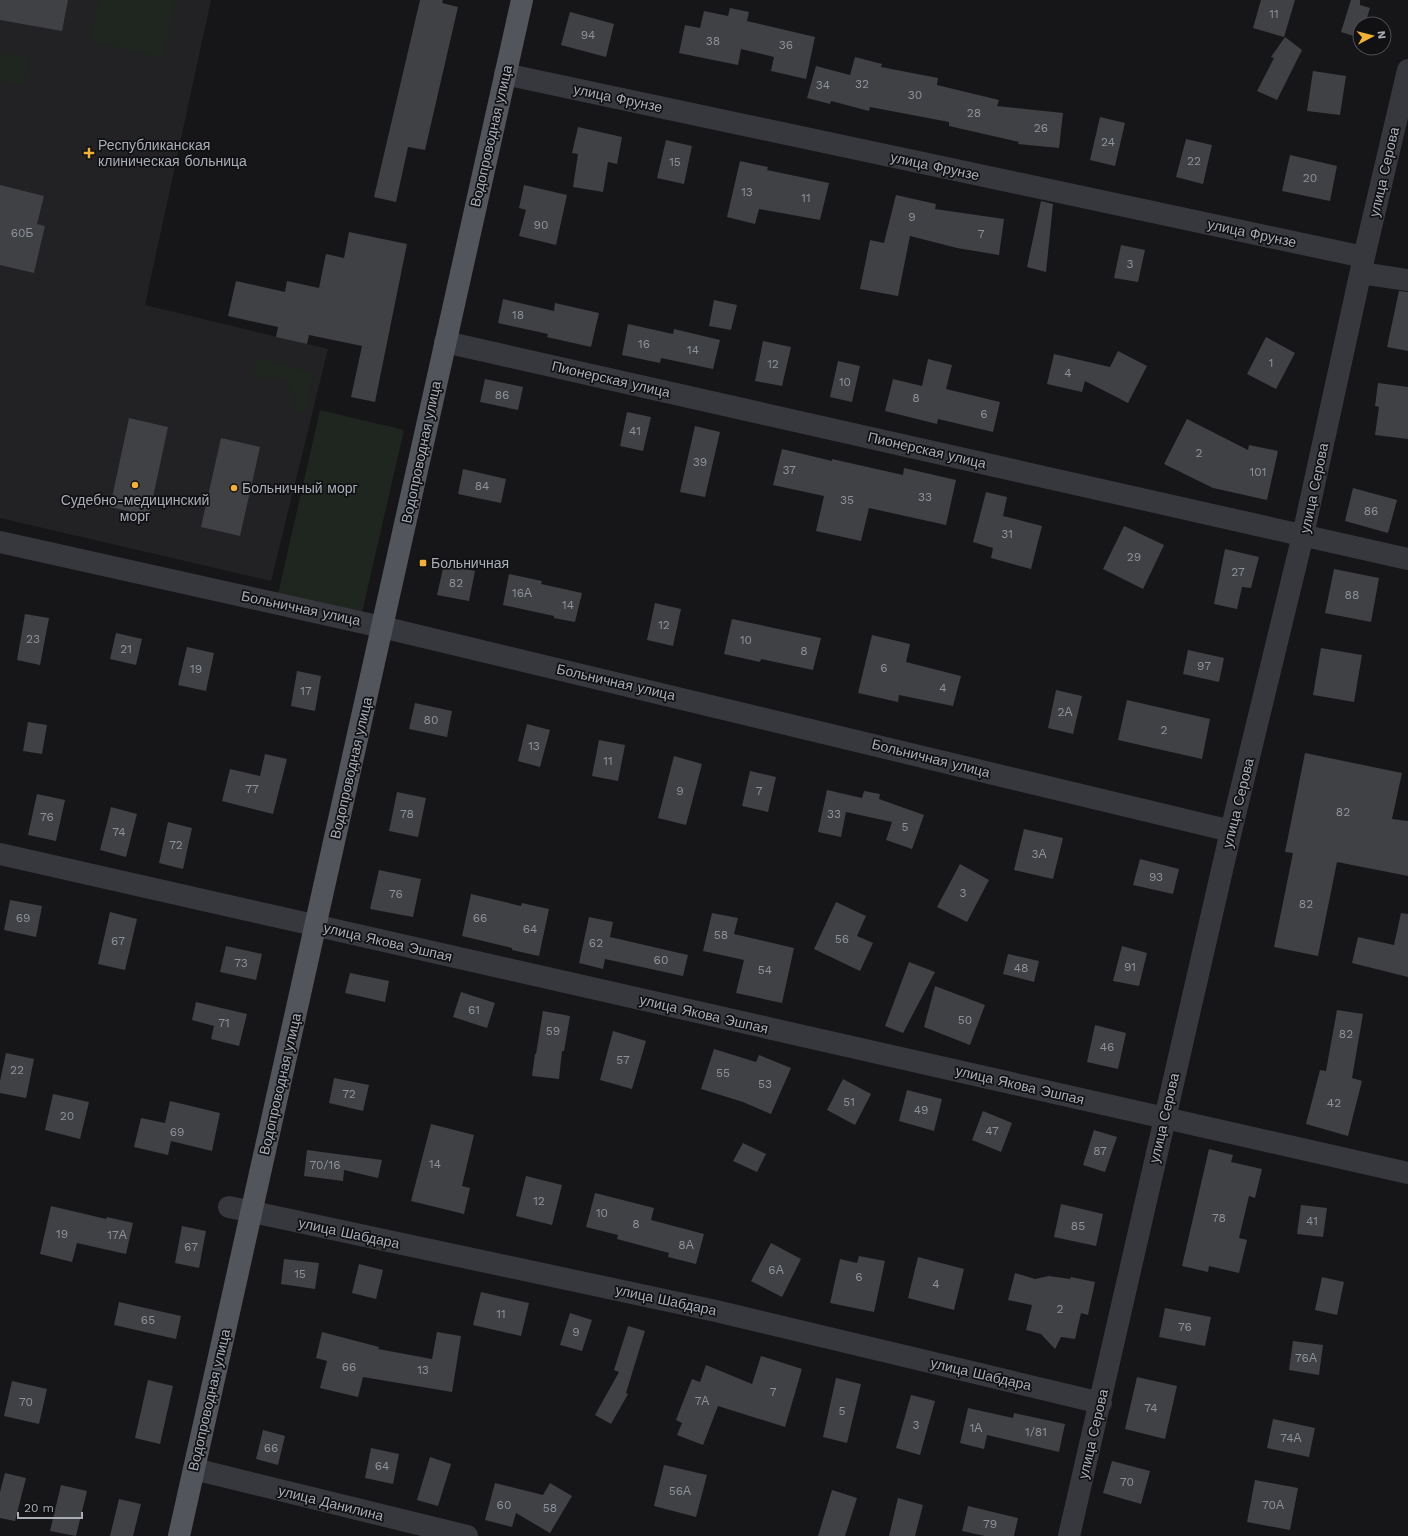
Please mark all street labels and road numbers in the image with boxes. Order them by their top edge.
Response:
street label: Водопроводная улица [467,63,515,209]
street label: улица Фрунзе [572,81,664,115]
street label: улица Серова [1366,125,1402,219]
street label: улица Фрунзе [889,149,981,183]
street label: улица Фрунзе [1206,216,1298,250]
street label: Пионерская улица [550,358,672,400]
street label: Водопроводная улица [398,379,444,525]
street label: Пионерская улица [866,429,988,471]
street label: улица Серова [1297,441,1331,535]
street label: Больничная улица [240,588,362,628]
street label: Больничная улица [555,661,677,703]
street label: Водопроводная улица [327,695,375,841]
street label: Больничная улица [870,736,992,780]
street label: улица Серова [1219,756,1257,849]
street label: улица Якова Эшпая [322,919,454,965]
street label: улица Якова Эшпая [638,991,770,1037]
street label: Водопроводная улица [256,1011,304,1157]
street label: улица Якова Эшпая [954,1062,1086,1108]
street label: улица Серова [1146,1071,1182,1165]
street label: улица Шабдара [297,1214,401,1252]
street label: улица Шабдара [614,1281,718,1319]
street label: Водопроводная улица [185,1327,233,1473]
street label: улица Шабдара [929,1355,1033,1393]
street label: улица Серова [1075,1387,1111,1481]
street label: улица Данилина [277,1482,385,1524]

